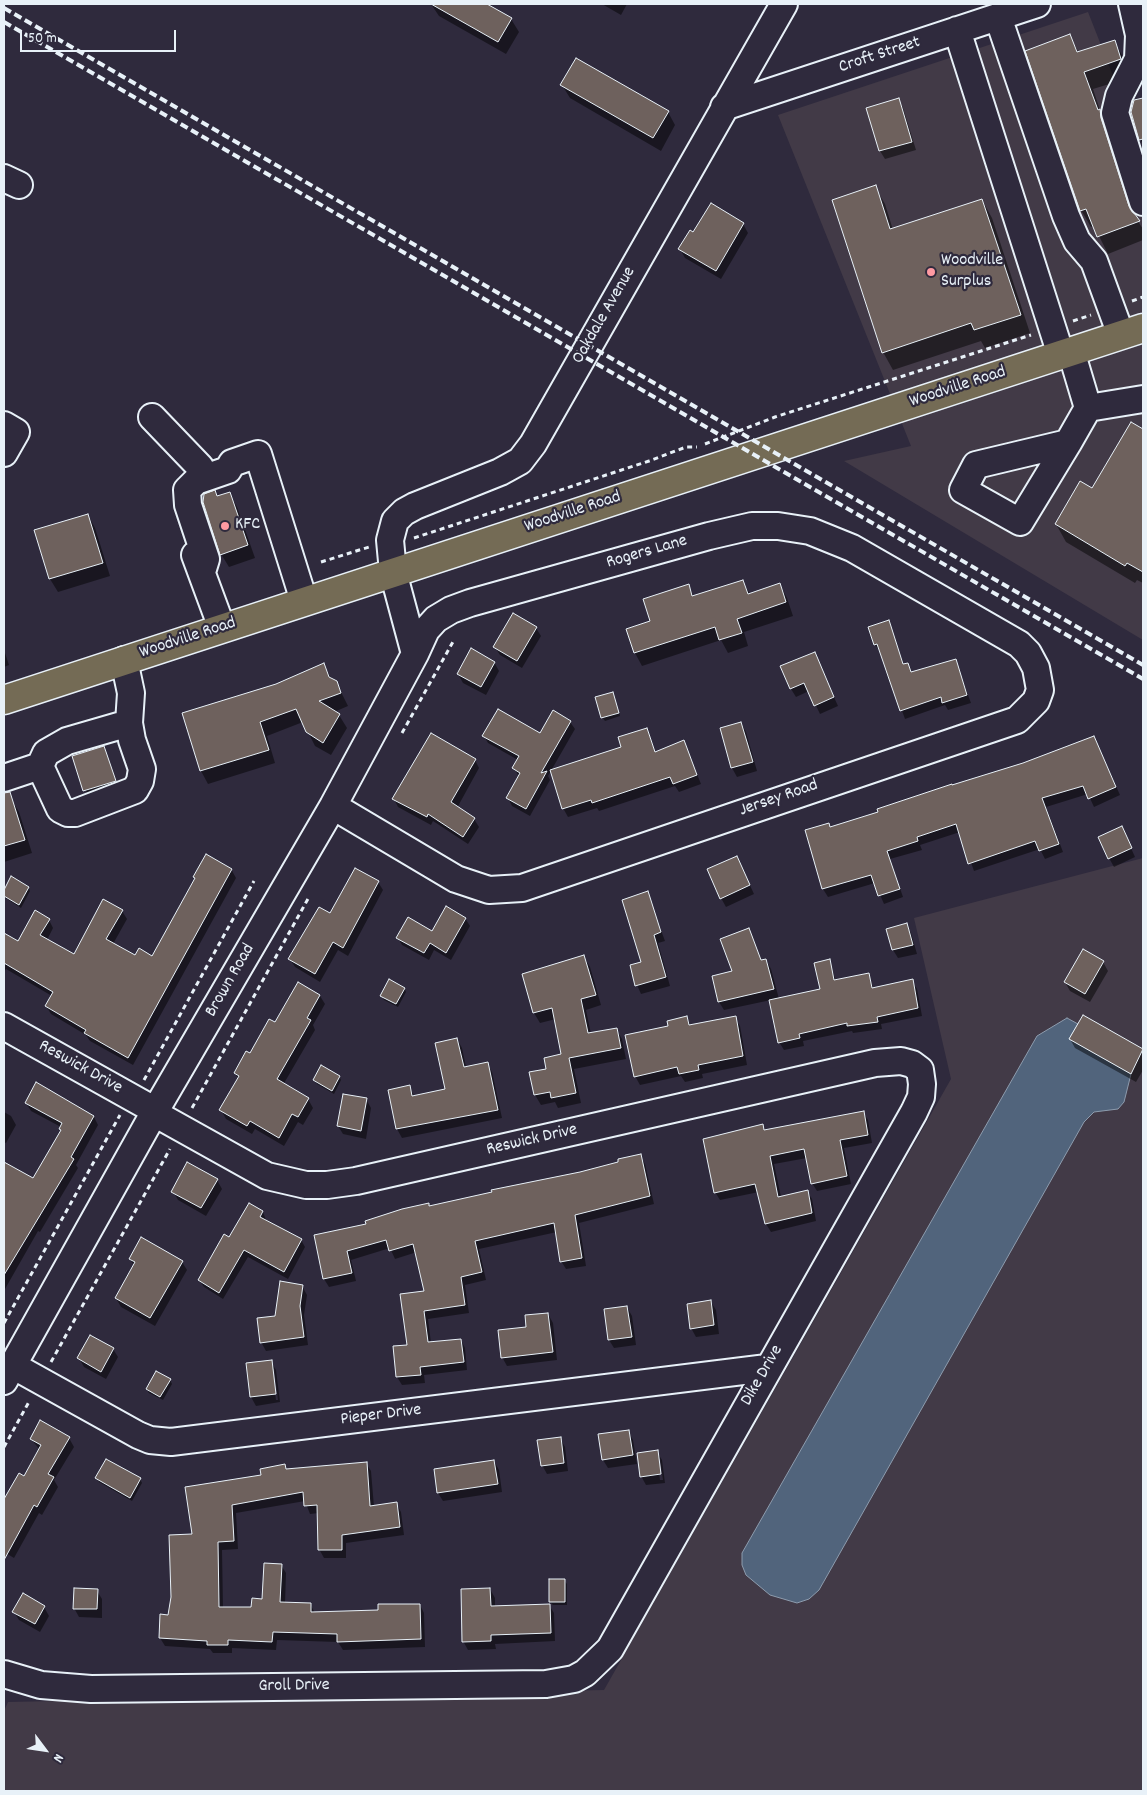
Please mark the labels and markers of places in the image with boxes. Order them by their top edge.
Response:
place label: Woodville Surplus [941,251,1003,294]
marker: Woodville Surplus [925,266,937,278]
place label: KFC [235,515,260,537]
marker: KFC [219,520,231,532]

